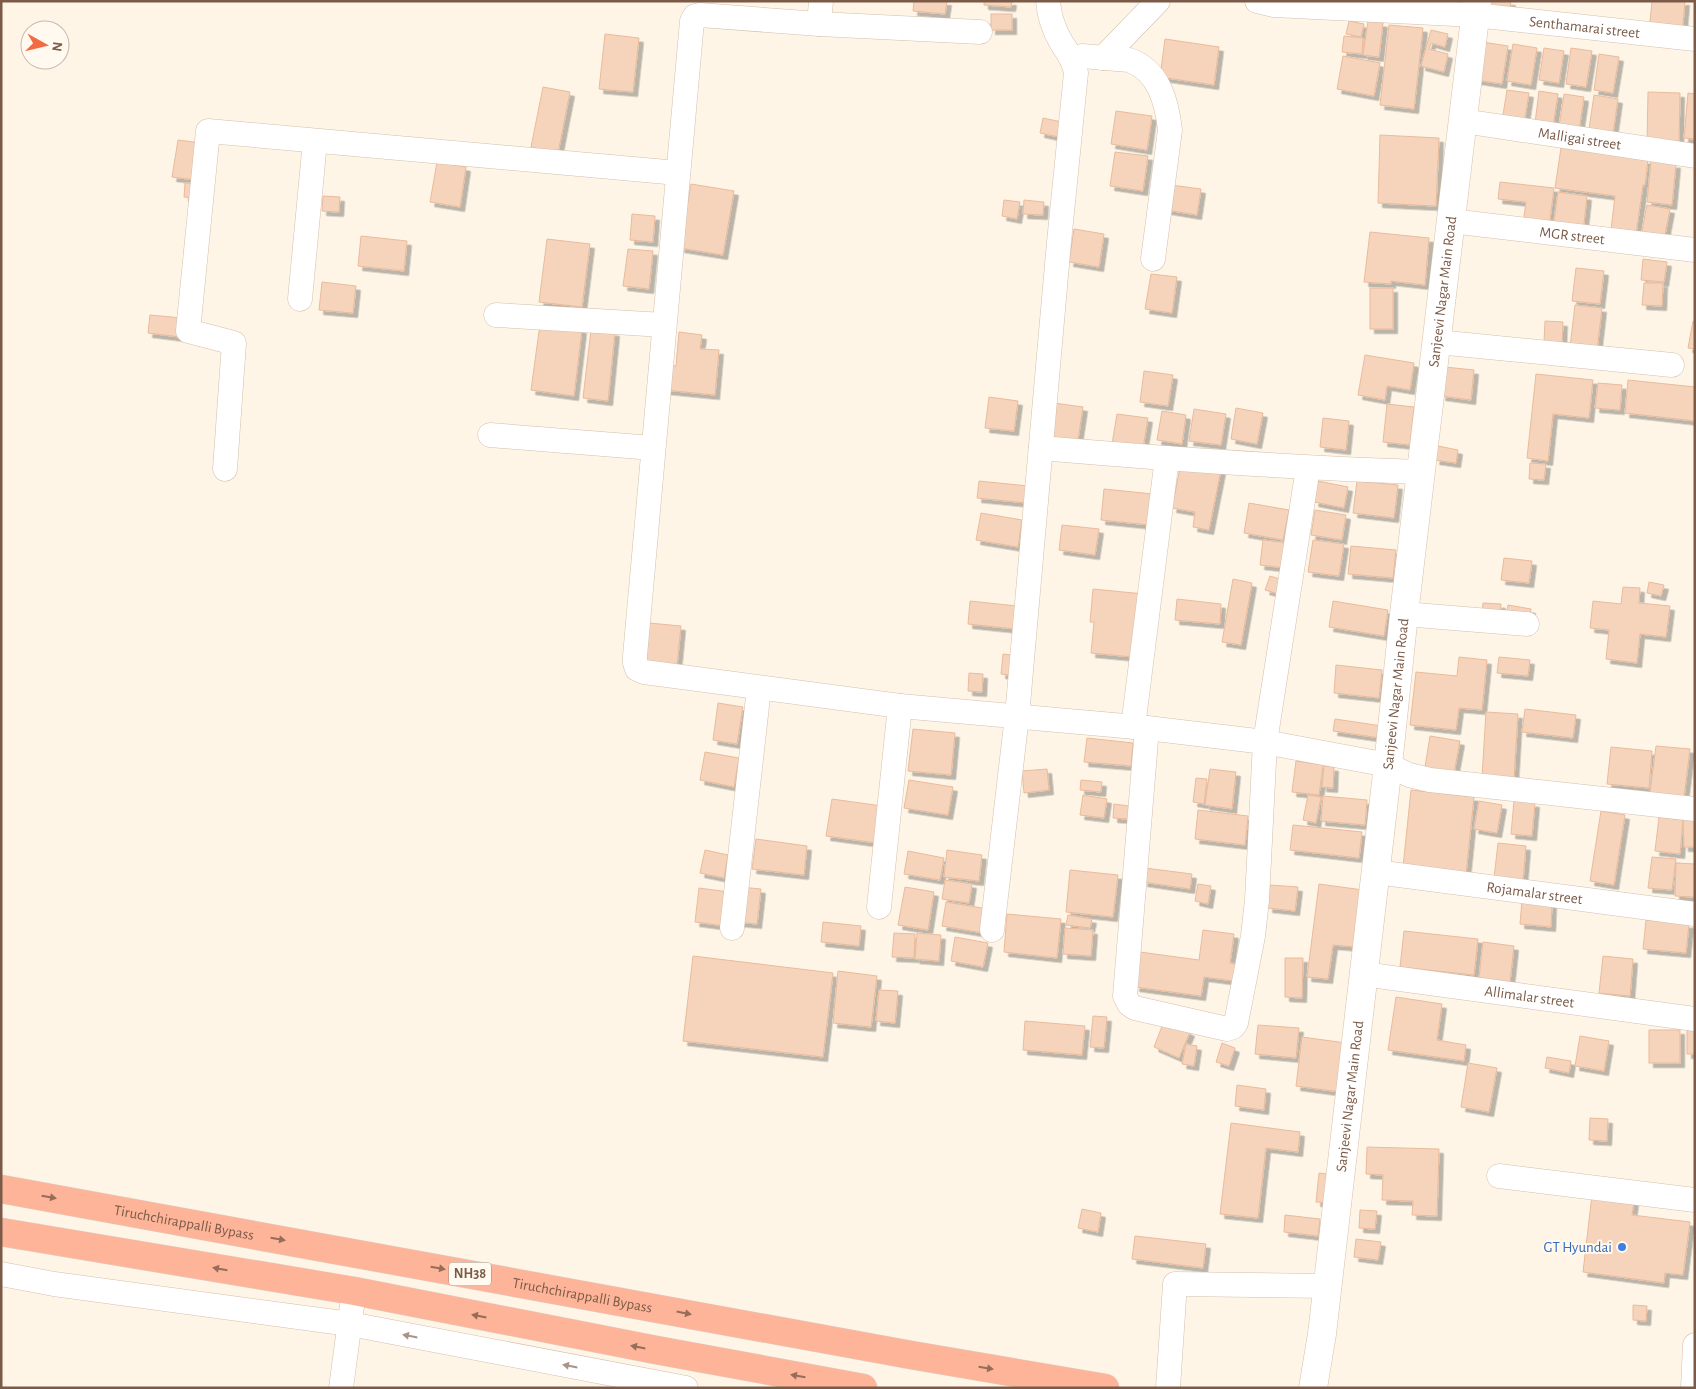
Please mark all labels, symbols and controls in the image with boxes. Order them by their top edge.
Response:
street label: Senthamarai street [1529,13,1641,40]
north arrow [20,20,70,70]
text: N [49,41,64,52]
street label: Malligai street [1537,125,1622,152]
street label: Sanjeevi Nagar Main Road [1426,215,1459,368]
street label: MGR street [1539,224,1606,247]
street label: Sanjeevi Nagar Main Road [1380,617,1411,770]
street label: Rojamalar street [1486,879,1584,907]
street label: Allimalar street [1484,983,1575,1010]
street label: Sanjeevi Nagar Main Road [1333,1020,1366,1173]
one-way arrow [42,1194,58,1202]
street label: Tiruchchirappalli Bypass [113,1202,255,1242]
one-way arrow [270,1235,286,1243]
place label: GT Hyundai [1543,1240,1612,1255]
marker: GT Hyundai [1616,1241,1628,1253]
road number: NH38 [449,1262,491,1286]
one-way arrow [212,1264,228,1272]
one-way arrow [430,1264,446,1272]
street label: Tiruchchirappalli Bypass [511,1275,654,1315]
one-way arrow [676,1309,692,1317]
one-way arrow [470,1311,486,1319]
one-way arrow [402,1331,418,1339]
one-way arrow [630,1342,646,1350]
one-way arrow [561,1361,577,1369]
one-way arrow [979,1364,995,1372]
one-way arrow [790,1371,806,1379]

